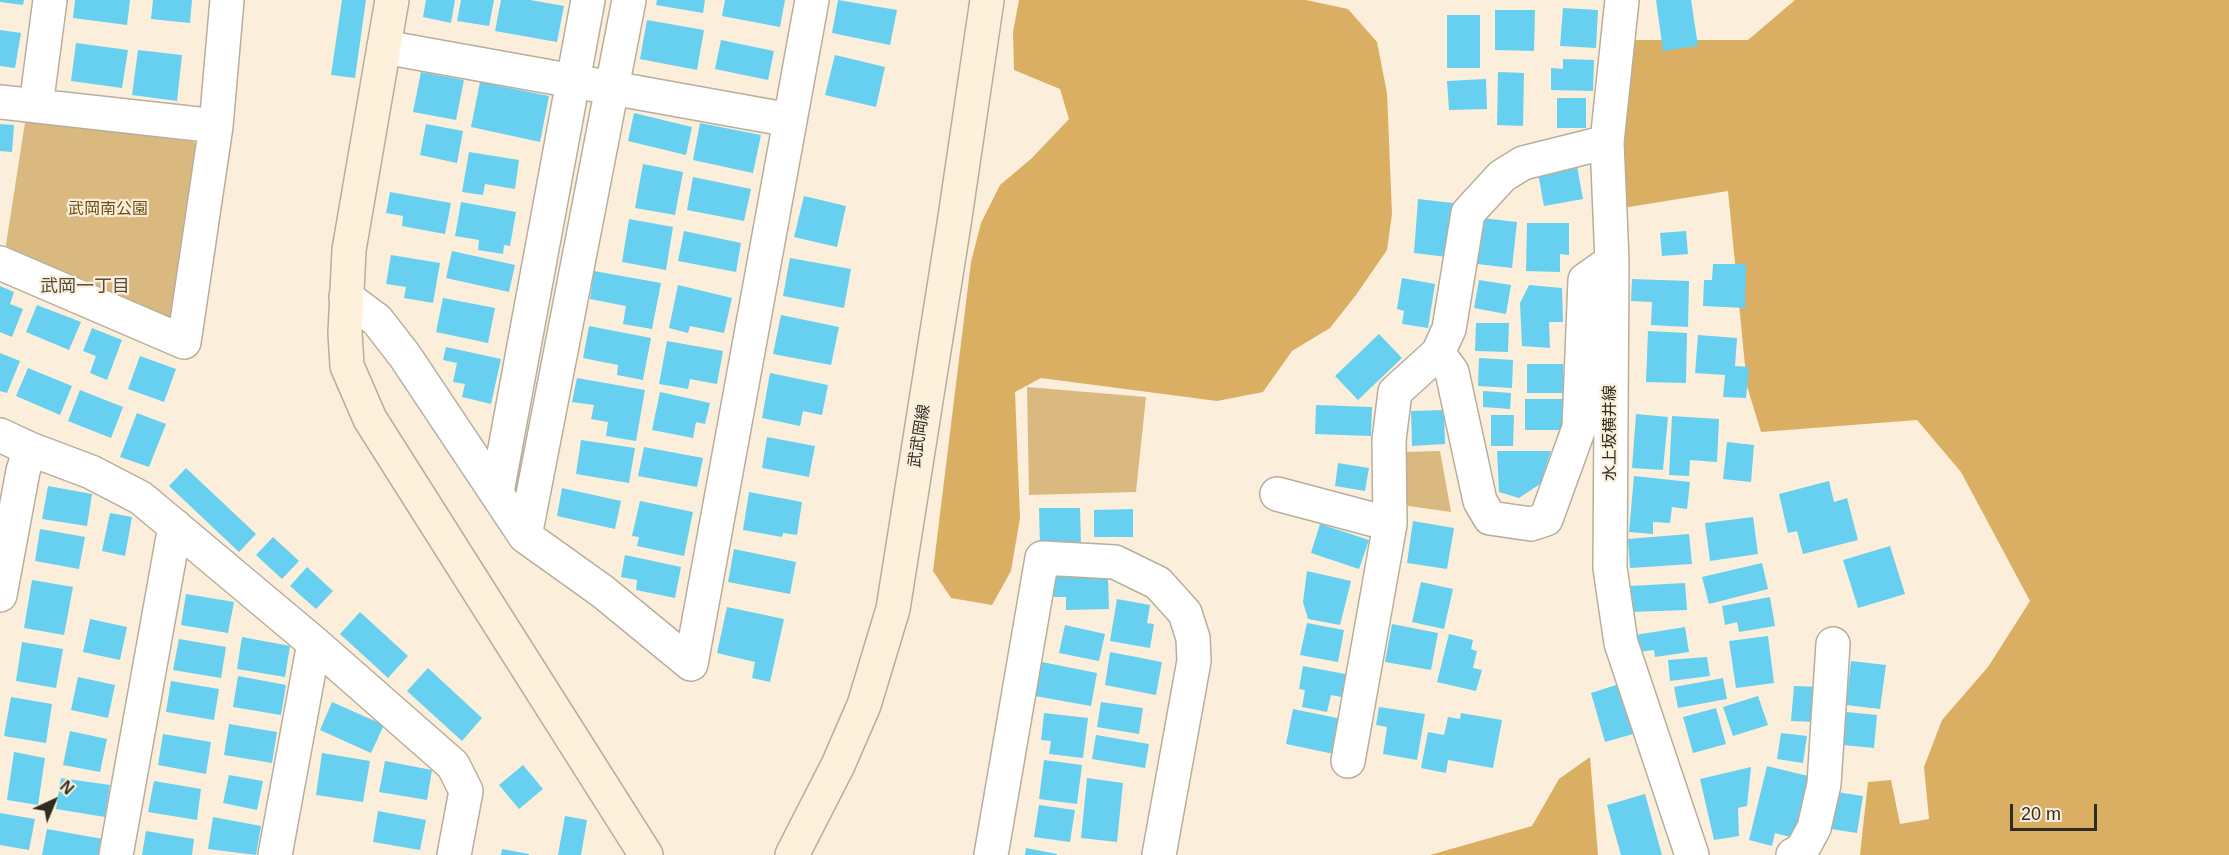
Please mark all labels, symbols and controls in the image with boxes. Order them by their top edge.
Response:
park label: 武岡南公園 [68,200,148,220]
district label: 武岡一丁目 [40,276,130,298]
street label: 水上坂横井線 [1601,385,1621,481]
street label: 武武岡線 [906,403,934,469]
north arrow [24,771,84,831]
text: N [57,778,77,798]
scale bar [2013,792,2100,830]
text: 20 m [2021,804,2061,824]

